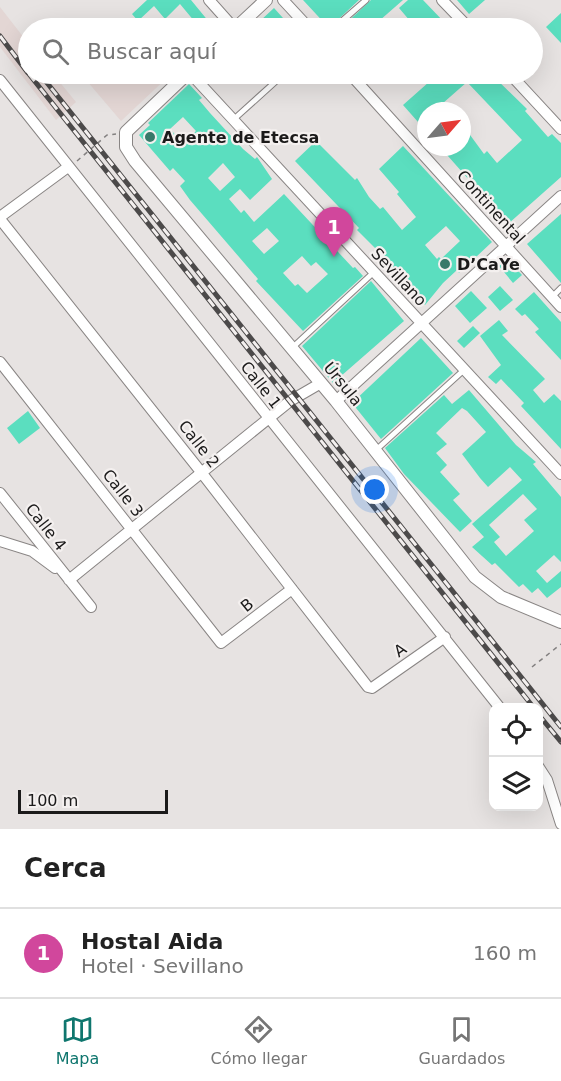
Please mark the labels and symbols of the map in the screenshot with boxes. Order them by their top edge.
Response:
north arrow [417,102,471,156]
place label: Agente de Etecsa [162,128,319,147]
marker: Agente de Etecsa [143,130,157,144]
street label: Continental [453,166,529,248]
pin: 1 [314,208,354,257]
street label: Sevillano [367,244,431,310]
place label: D’CaYe [457,255,520,274]
marker: D’CaYe [438,257,452,271]
street label: Calle 1 [237,357,285,413]
street label: Úrsula [320,358,366,410]
street label: Calle 2 [175,416,223,472]
street label: Calle 3 [99,465,147,521]
your location [360,475,389,504]
street label: Calle 4 [22,499,70,555]
street label: B [237,594,257,616]
street label: A [390,639,410,661]
scale bar [18,787,168,814]

